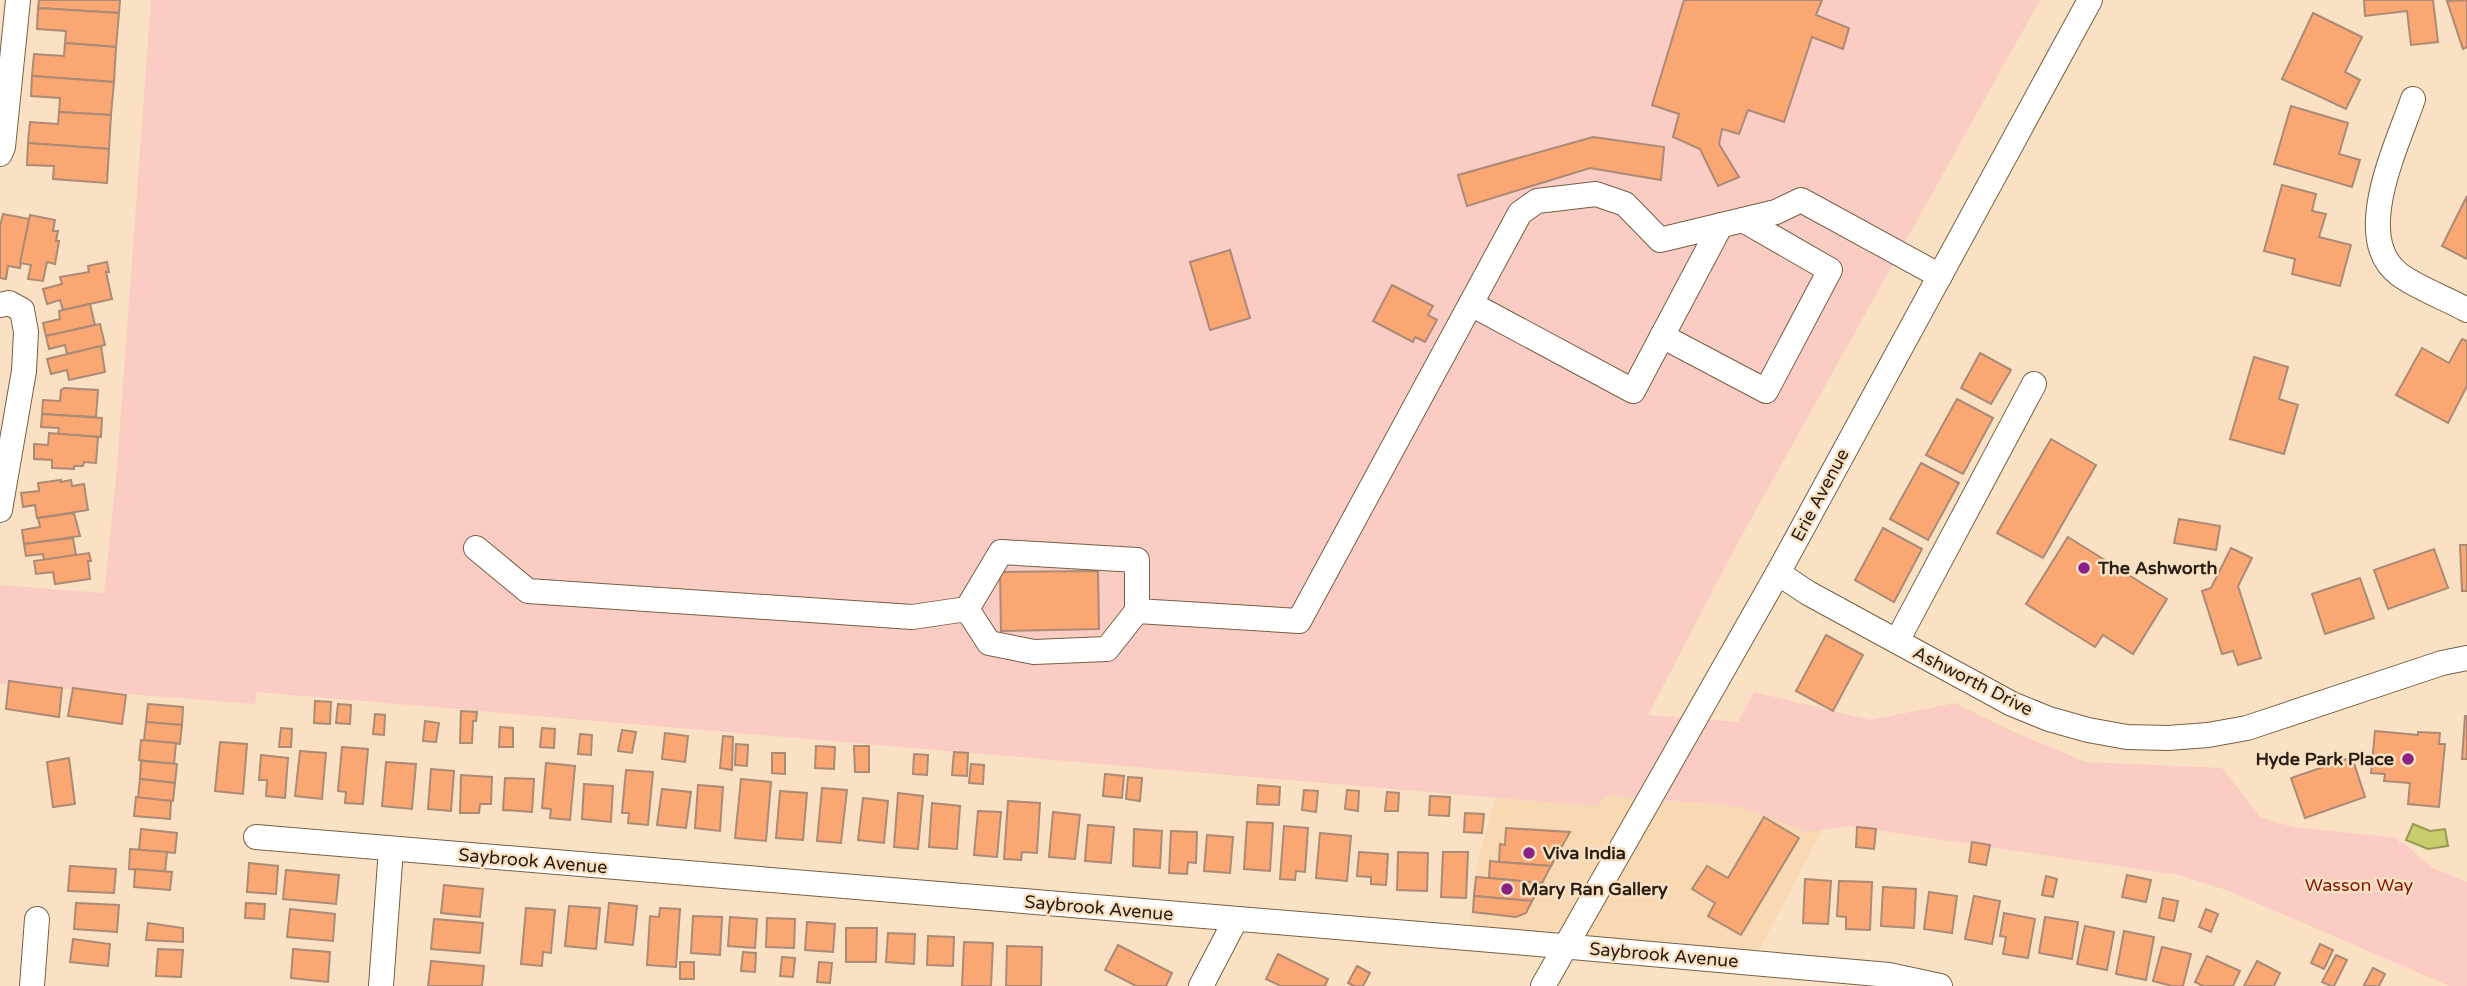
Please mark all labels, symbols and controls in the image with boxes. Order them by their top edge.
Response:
street label: Erie Avenue [1786,445,1854,545]
place label: The Ashworth [2097,557,2217,579]
marker: The Ashworth [2076,560,2092,576]
street label: Ashworth Drive [1909,641,2037,721]
place label: Hyde Park Place [2255,748,2394,770]
marker: Hyde Park Place [2400,751,2416,767]
place label: Viva India [1543,842,1626,864]
street label: Saybrook Avenue [458,844,608,878]
marker: Viva India [1521,845,1537,861]
park label: Wasson Way [2305,874,2414,896]
place label: Mary Ran Gallery [1521,878,1668,900]
marker: Mary Ran Gallery [1499,881,1515,897]
street label: Saybrook Avenue [1024,891,1174,925]
street label: Saybrook Avenue [1589,938,1739,972]

